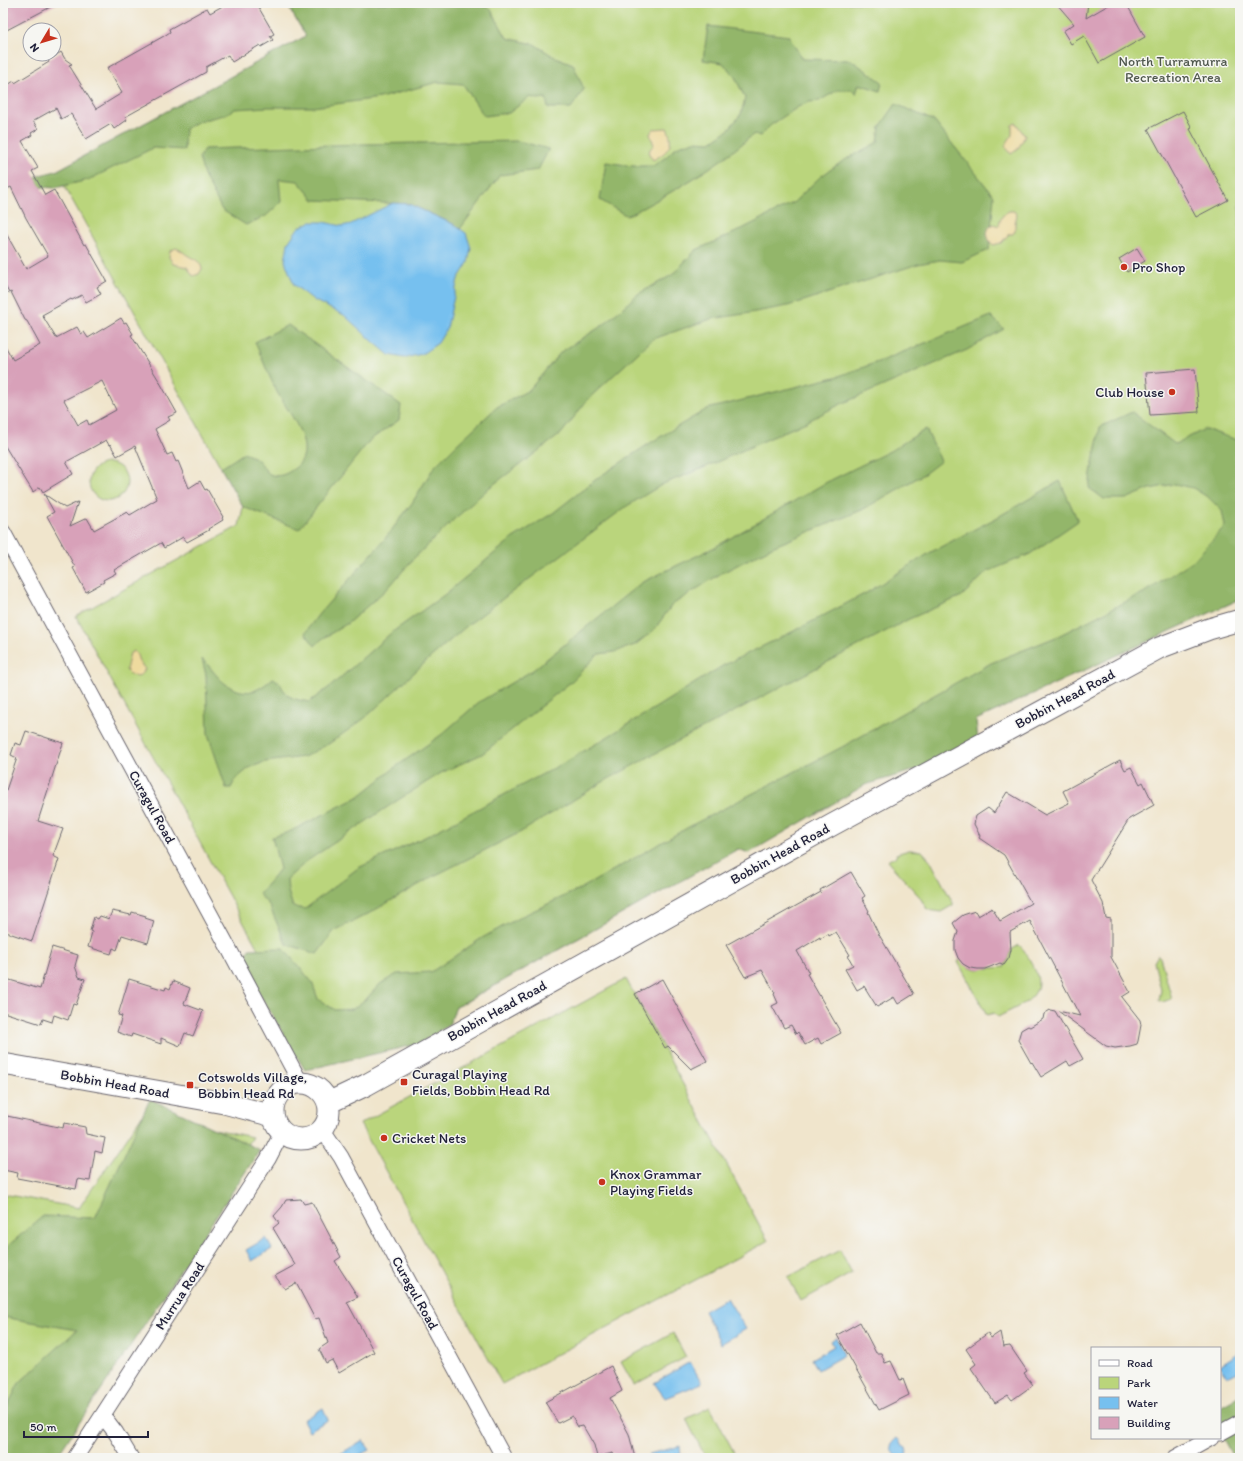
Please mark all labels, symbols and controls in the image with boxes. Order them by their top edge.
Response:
north arrow [22,22,62,62]
text: N [27,41,42,55]
park label: North Turramurra Recreation Area [1119,53,1228,86]
place label: Pro Shop [1132,259,1185,276]
marker: Pro Shop [1119,262,1129,272]
place label: Club House [1095,384,1164,401]
marker: Club House [1167,387,1177,397]
street label: Bobbin Head Road [1012,665,1118,732]
street label: Curagul Road [125,767,179,847]
street label: Bobbin Head Road [728,820,833,888]
street label: Bobbin Head Road [445,977,550,1045]
street label: Bobbin Head Road [59,1066,171,1102]
place label: Curagal Playing Fields, Bobbin Head Rd [412,1066,550,1099]
place label: Cotswolds Village, Bobbin Head Rd [198,1069,307,1102]
marker: Curagal Playing Fields, Bobbin Head Rd [399,1077,409,1087]
marker: Cotswolds Village, Bobbin Head Rd [185,1080,195,1090]
place label: Cricket Nets [392,1130,466,1147]
marker: Cricket Nets [379,1133,389,1143]
place label: Knox Grammar Playing Fields [610,1166,702,1199]
marker: Knox Grammar Playing Fields [597,1177,607,1187]
street label: Curagul Road [388,1253,442,1333]
street label: Murrua Road [152,1259,208,1333]
legend [1091,1347,1221,1439]
text: Road [1127,1356,1153,1370]
text: Park [1127,1376,1151,1390]
text: Water [1127,1396,1158,1410]
scale bar [24,1413,148,1439]
text: Building [1127,1416,1171,1430]
text: 50 m [30,1420,56,1434]

